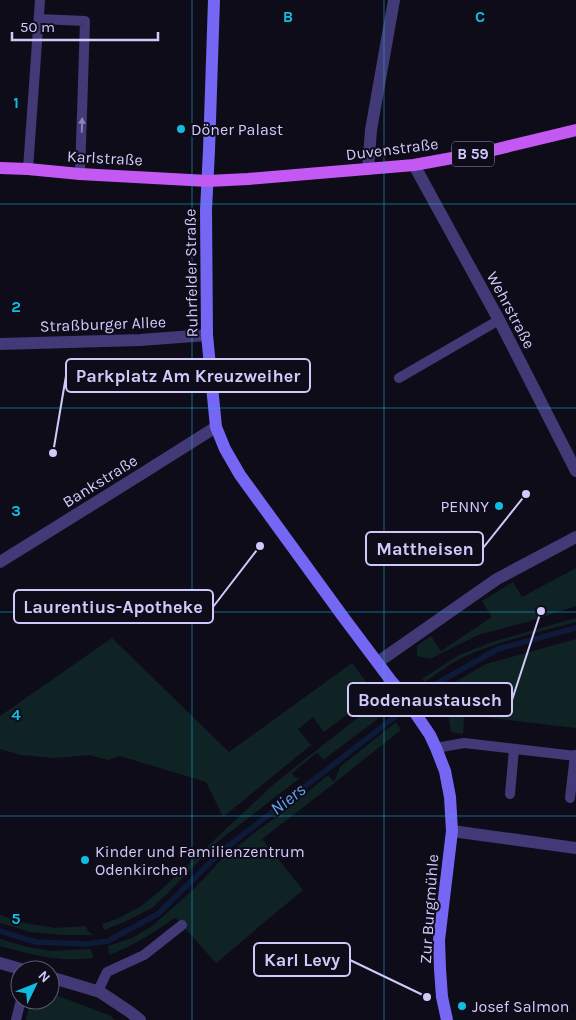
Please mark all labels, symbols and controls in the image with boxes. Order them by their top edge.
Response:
text: B [283,7,293,26]
text: C [475,7,485,26]
scale bar [12,10,159,42]
text: 50 m [20,18,55,36]
text: 1 [13,93,19,112]
one-way arrow [78,117,86,133]
place label: Döner Palast [191,120,283,139]
marker: Döner Palast [175,123,187,135]
street label: Duvenstraße [345,134,439,164]
road number: B 59 [452,142,494,166]
street label: Karlstraße [67,147,143,169]
street label: Ruhrfelder Straße [180,208,202,338]
street label: Wehrstraße [483,268,539,352]
text: 2 [11,297,21,316]
street label: Straßburger Allee [40,312,166,336]
callout: Parkplatz Am Kreuzweiher [66,359,310,392]
text: Parkplatz Am Kreuzweiher [76,365,300,387]
street label: Bankstraße [59,451,141,511]
place label: PENNY [440,497,489,516]
marker: PENNY [493,500,505,512]
text: 3 [11,501,21,520]
callout: Mattheisen [366,532,483,565]
text: Mattheisen [376,538,474,560]
callout: Laurentius-Apotheke [14,590,213,623]
text: Laurentius-Apotheke [23,596,203,618]
callout: Bodenaustausch [348,683,512,716]
text: Bodenaustausch [358,689,502,711]
text: 4 [11,705,21,724]
water label: Niers [266,778,310,820]
place label: Kinder und Familienzentrum Odenkirchen [95,842,305,879]
marker: Kinder und Familienzentrum Odenkirchen [79,854,91,866]
street label: Zur Burgmühle [416,854,442,964]
text: 5 [11,909,21,928]
callout: Karl Levy [254,943,350,976]
text: Karl Levy [264,949,340,971]
north arrow [10,960,60,1010]
text: N [34,967,54,986]
place label: Josef Salmon [472,997,569,1016]
marker: Josef Salmon [456,1000,468,1012]

